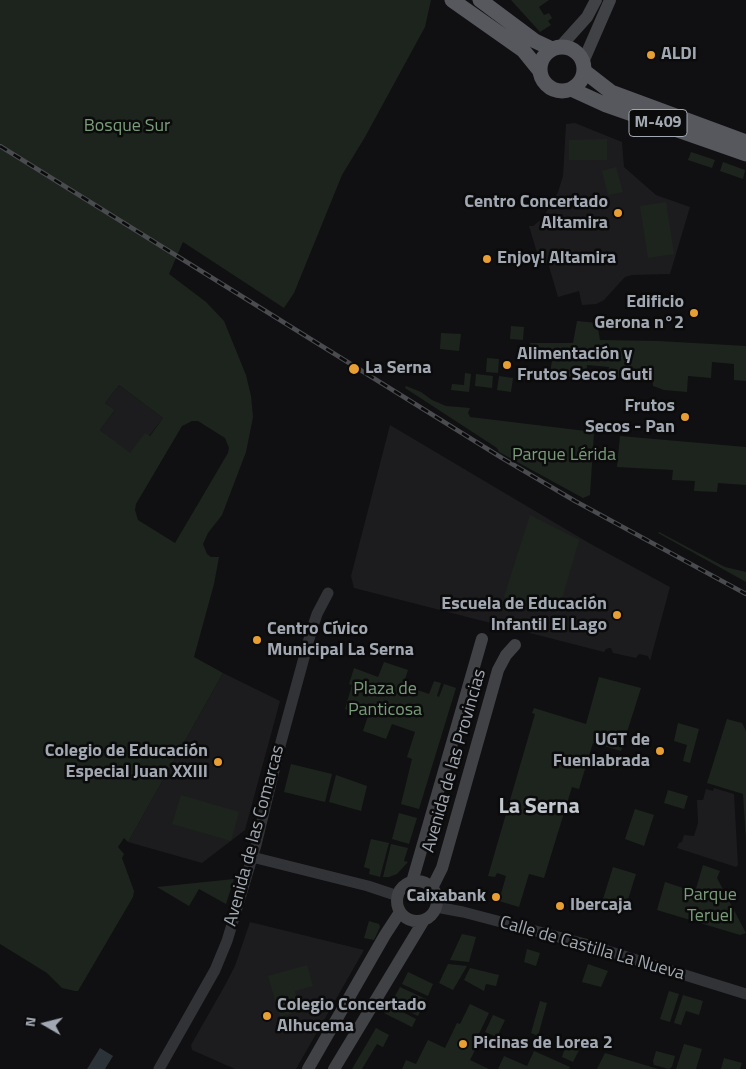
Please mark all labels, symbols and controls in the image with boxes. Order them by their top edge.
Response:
place label: ALDI [661,44,697,66]
marker: ALDI [645,49,657,61]
road number: M-409 [629,110,687,136]
park label: Bosque Sur [84,116,170,138]
place label: Centro Concertado Altamira [464,192,608,234]
marker: Centro Concertado Altamira [612,207,624,219]
place label: Enjoy! Altamira [497,248,616,270]
marker: Enjoy! Altamira [481,253,493,265]
place label: Edificio Gerona n°2 [594,292,684,334]
marker: Edificio Gerona n°2 [688,307,700,319]
place label: Alimentación y Frutos Secos Guti [517,344,653,386]
place label: La Serna [365,358,431,380]
marker: Alimentación y Frutos Secos Guti [501,359,513,371]
marker: La Serna [347,362,361,376]
place label: Frutos Secos - Pan [585,396,675,438]
marker: Frutos Secos - Pan [679,411,691,423]
park label: Parque Lérida [512,445,616,467]
place label: Escuela de Educación Infantil El Lago [441,594,607,636]
marker: Escuela de Educación Infantil El Lago [611,609,623,621]
place label: Centro Cívico Municipal La Serna [267,619,414,662]
marker: Centro Cívico Municipal La Serna [251,634,263,646]
street label: Avenida de las Provincias [418,667,492,855]
park label: Plaza de Panticosa [348,679,422,722]
place label: UGT de Fuenlabrada [553,730,650,772]
place label: Colegio de Educación Especial Juan XXIII [45,741,208,784]
street label: Avenida de las Comarcas [220,743,290,929]
marker: UGT de Fuenlabrada [654,745,666,757]
marker: Colegio de Educación Especial Juan XXIII [212,756,224,768]
district label: La Serna [498,795,580,821]
park label: Parque Teruel [683,885,737,928]
place label: Caixabank [406,886,486,908]
marker: Caixabank [490,891,502,903]
place label: Ibercaja [570,895,632,917]
marker: Ibercaja [554,900,566,912]
street label: Calle de Castilla La Nueva [497,912,687,986]
place label: Colegio Concertado Alhucema [277,995,426,1038]
north arrow [20,999,70,1049]
marker: Colegio Concertado Alhucema [261,1010,273,1022]
text: N [19,1016,41,1028]
place label: Picinas de Lorea 2 [473,1033,613,1055]
marker: Picinas de Lorea 2 [457,1038,469,1050]

